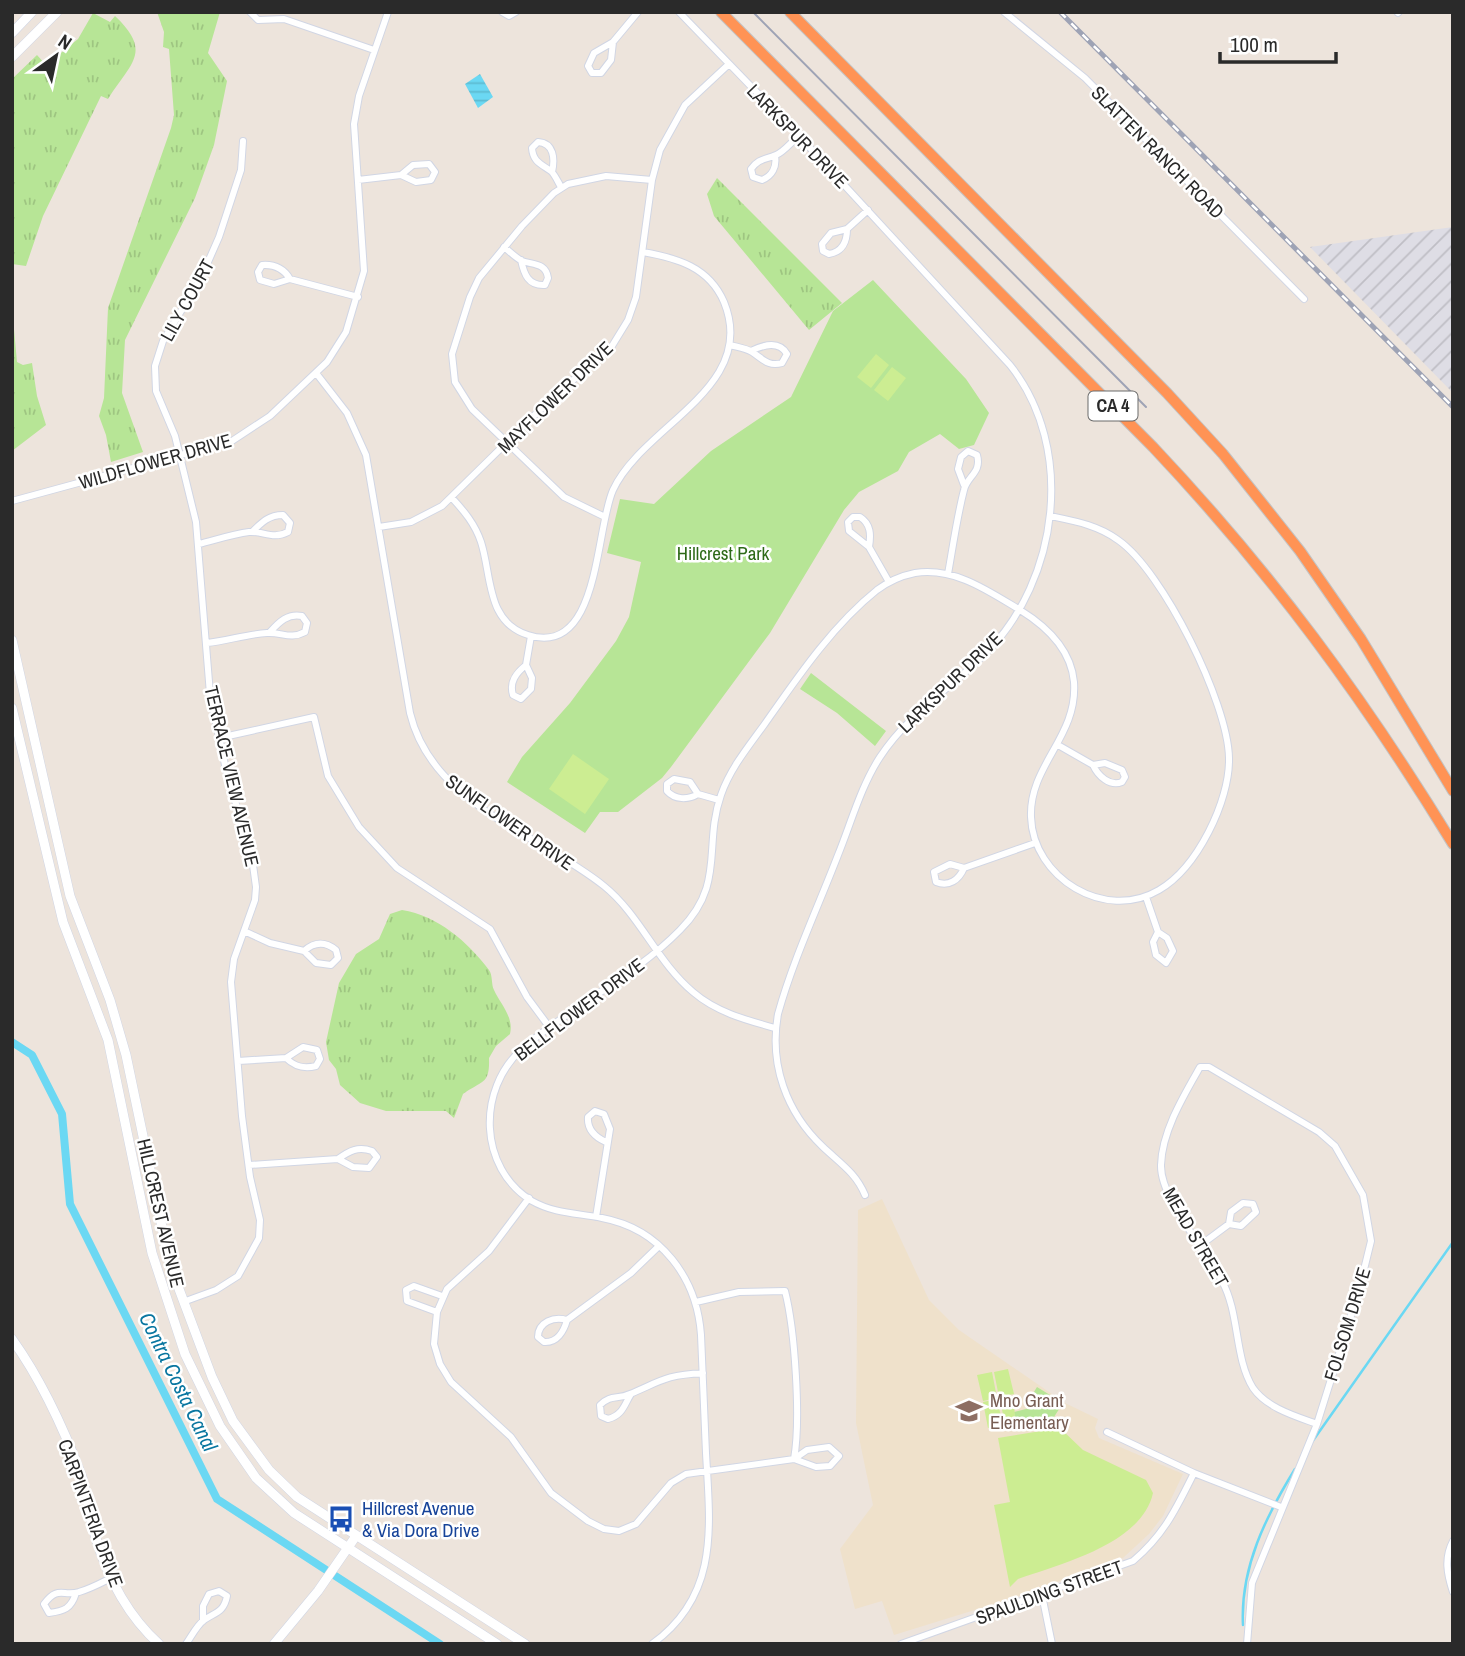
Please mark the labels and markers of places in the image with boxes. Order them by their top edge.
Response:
place label: Mno Grant Elementary [990,1387,1069,1435]
school or university icon: Mno Grant Elementary [954,1396,984,1426]
place label: Hillcrest Avenue & Via Dora Drive [362,1495,480,1543]
bus stop icon: Hillcrest Avenue & Via Dora Drive [326,1504,356,1534]

